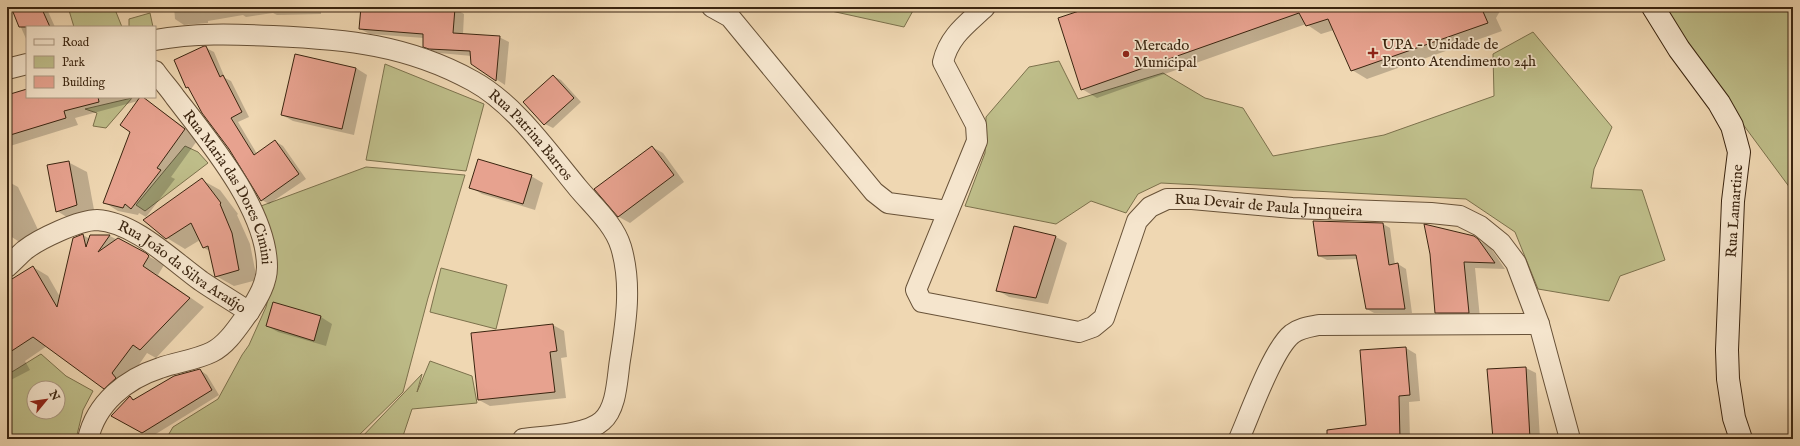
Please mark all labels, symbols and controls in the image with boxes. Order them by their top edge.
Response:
legend [26,26,156,98]
text: Road [62,35,90,50]
place label: UPA - Unidade de Pronto Atendimento 24h [1382,35,1536,71]
place label: Mercado Municipal [1134,36,1198,72]
marker: UPA - Unidade de Pronto Atendimento 24h [1367,47,1379,59]
marker: Mercado Municipal [1121,49,1131,59]
text: Park [62,55,85,70]
text: Building [62,75,106,90]
street label: Rua Patrina Barros [484,85,577,185]
street label: Rua Maria das Dores Cimini [178,106,276,265]
street label: Rua Lamartine [1722,164,1747,258]
street label: Rua Devair de Paula Junqueira [1175,190,1363,221]
street label: Rua João da Silva Araújo [115,217,250,318]
north arrow [26,380,66,420]
text: N [45,387,63,404]

